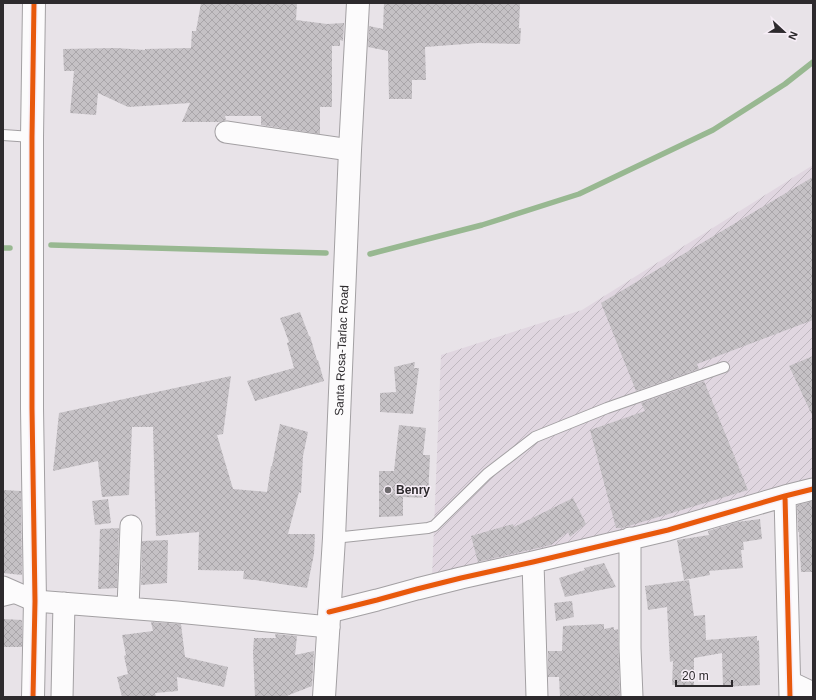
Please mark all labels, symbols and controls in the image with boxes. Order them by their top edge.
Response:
north arrow [764,12,804,52]
text: N [786,30,800,42]
street label: Santa Rosa-Tarlac Road [332,285,351,416]
place label: Benry [396,483,430,497]
marker: Benry [383,485,393,495]
scale bar [676,662,732,688]
text: 20 m [682,669,709,683]

